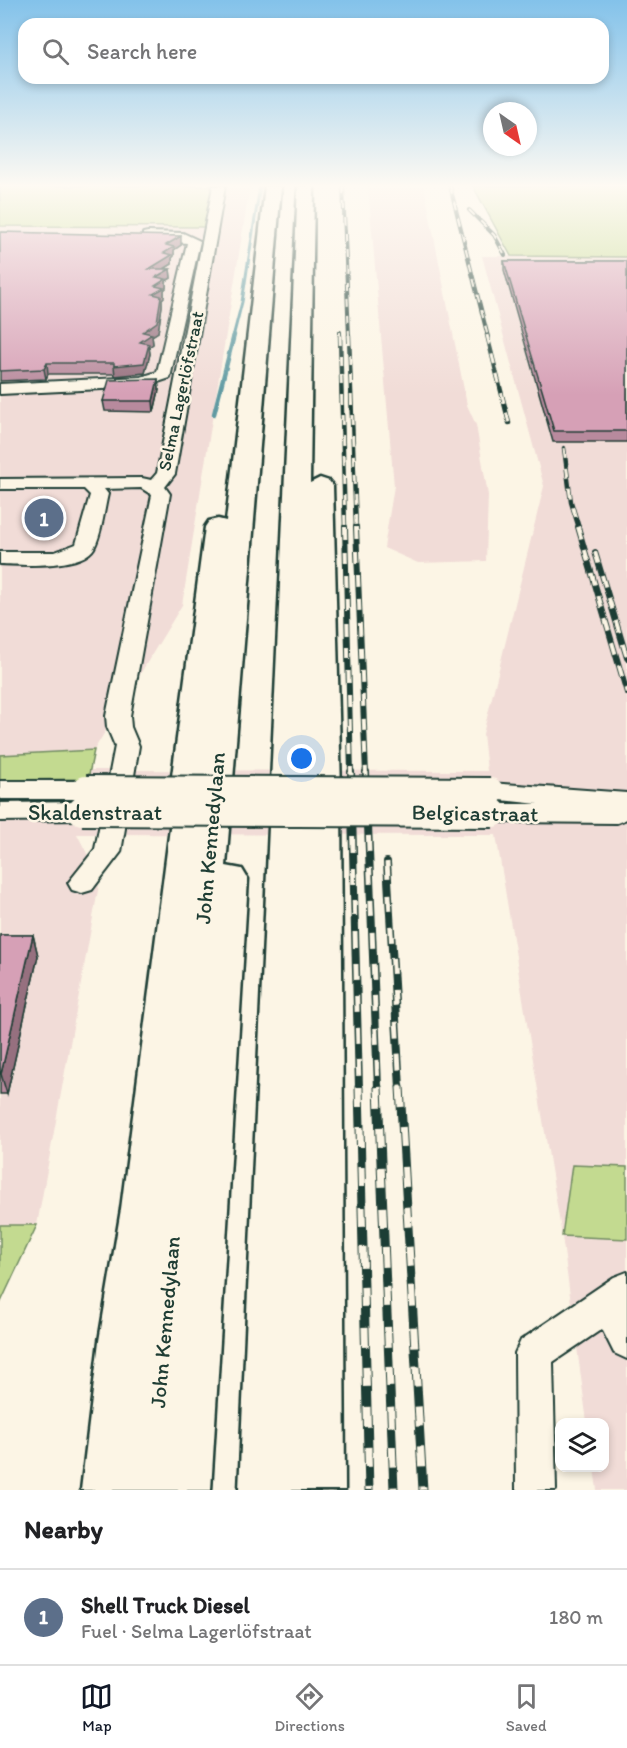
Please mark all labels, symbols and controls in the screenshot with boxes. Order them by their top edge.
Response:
search box [18,18,609,84]
icon: search [39,35,72,68]
text: Search here [87,38,197,65]
north arrow [483,102,537,156]
street label: Selma Lagerlöfstraat [153,309,209,473]
pin: 1 [24,496,63,540]
your location [287,744,316,773]
street label: John Kennedylaan [189,751,231,925]
street label: Belgicastraat [411,798,539,828]
street label: Skaldenstraat [28,799,162,826]
street label: John Kennedylaan [144,1235,186,1409]
map controls [555,1418,609,1472]
button: layers [555,1418,609,1472]
text: Nearby [24,1513,103,1545]
text: Shell Truck Diesel [81,1592,250,1619]
text: 1 [39,1605,48,1629]
text: 180 m [549,1605,603,1629]
text: Fuel · Selma Lagerlöfstraat [81,1619,312,1643]
tab: Map [80,1680,113,1735]
tab: Directions [274,1680,345,1735]
tab: Saved [506,1680,547,1735]

